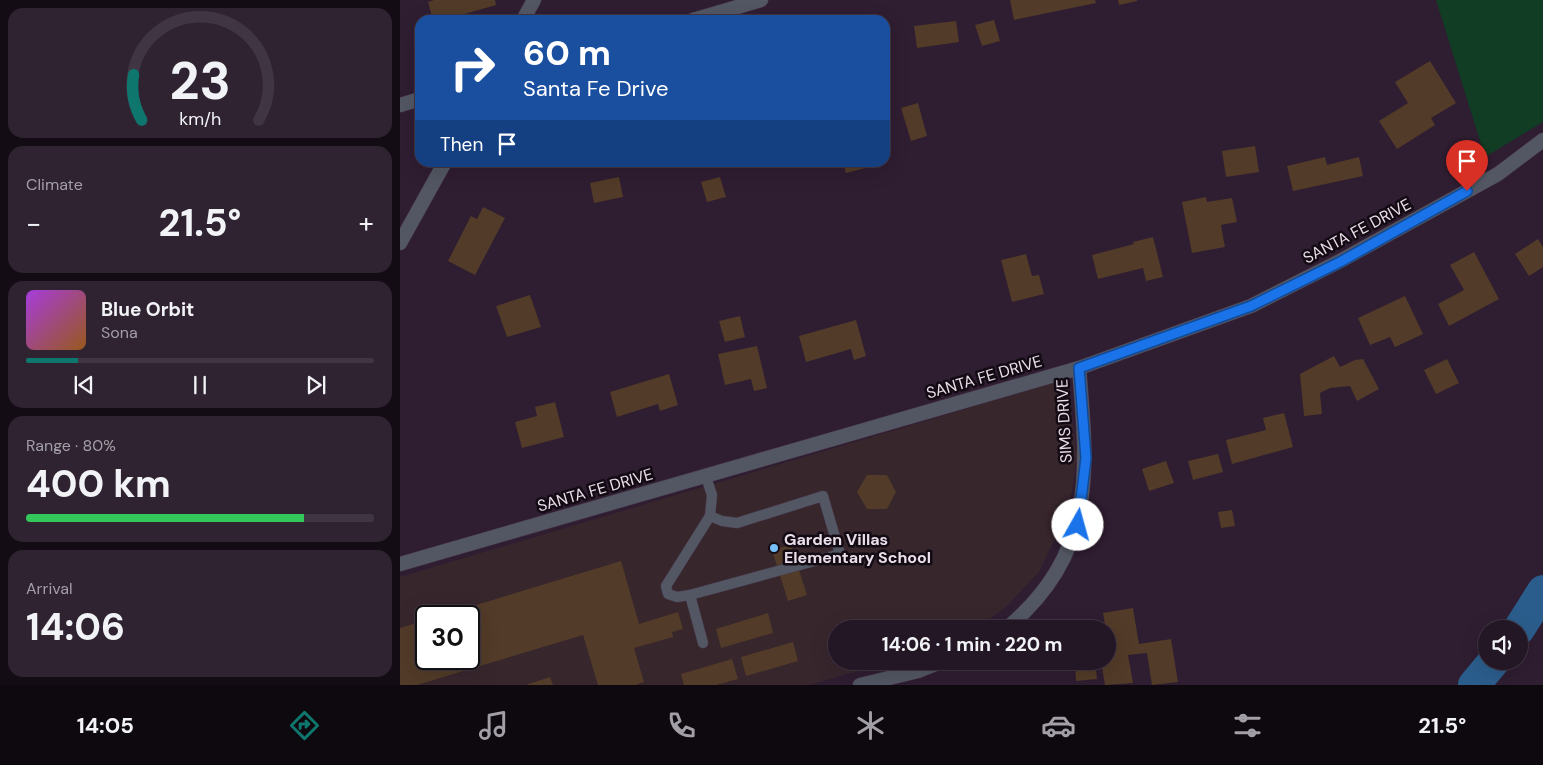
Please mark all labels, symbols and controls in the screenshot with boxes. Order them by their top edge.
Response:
text: 60 m [523,30,611,76]
icon: right [440,35,505,100]
text: 23 [169,47,231,115]
text: Santa Fe Drive [523,74,669,103]
text: km/h [179,107,221,131]
icon: arrive [493,130,521,158]
text: Then [440,132,483,157]
pin [1446,140,1488,191]
icon: arrive [1453,147,1481,175]
text: Climate [26,174,83,195]
street label: SANTA FE DRIVE [1299,194,1415,268]
text: 21.5° [159,198,241,248]
text: − [26,205,41,242]
text: + [359,205,374,242]
text: Blue Orbit [101,297,194,322]
text: Sona [101,322,138,343]
street label: SANTA FE DRIVE [924,350,1044,404]
icon: previous [70,371,98,399]
icon: pause [186,371,214,399]
icon: next [302,371,330,399]
street label: SIMS DRIVE [1051,378,1077,464]
text: Range · 80% [26,435,116,456]
text: 400 km [26,459,171,509]
street label: SANTA FE DRIVE [535,463,655,517]
position arrow [1051,498,1103,550]
place label: Garden Villas Elementary School [784,529,931,568]
marker: Garden Villas Elementary School [768,542,780,554]
text: Arrival [26,578,73,599]
text: 14:06 [26,602,125,652]
speed limit sign: 30 [415,605,480,670]
map controls [1478,620,1528,670]
button: sound [1478,620,1528,670]
text: 14:06 · 1 min · 220 m [882,632,1062,657]
icon: directions [287,708,322,743]
icon: music [476,708,511,743]
icon: phone [664,708,699,743]
icon: climate [853,708,888,743]
icon: car [1041,708,1076,743]
icon: filters [1230,708,1265,743]
text: 14:05 [77,711,134,740]
text: 21.5° [1418,711,1466,740]

